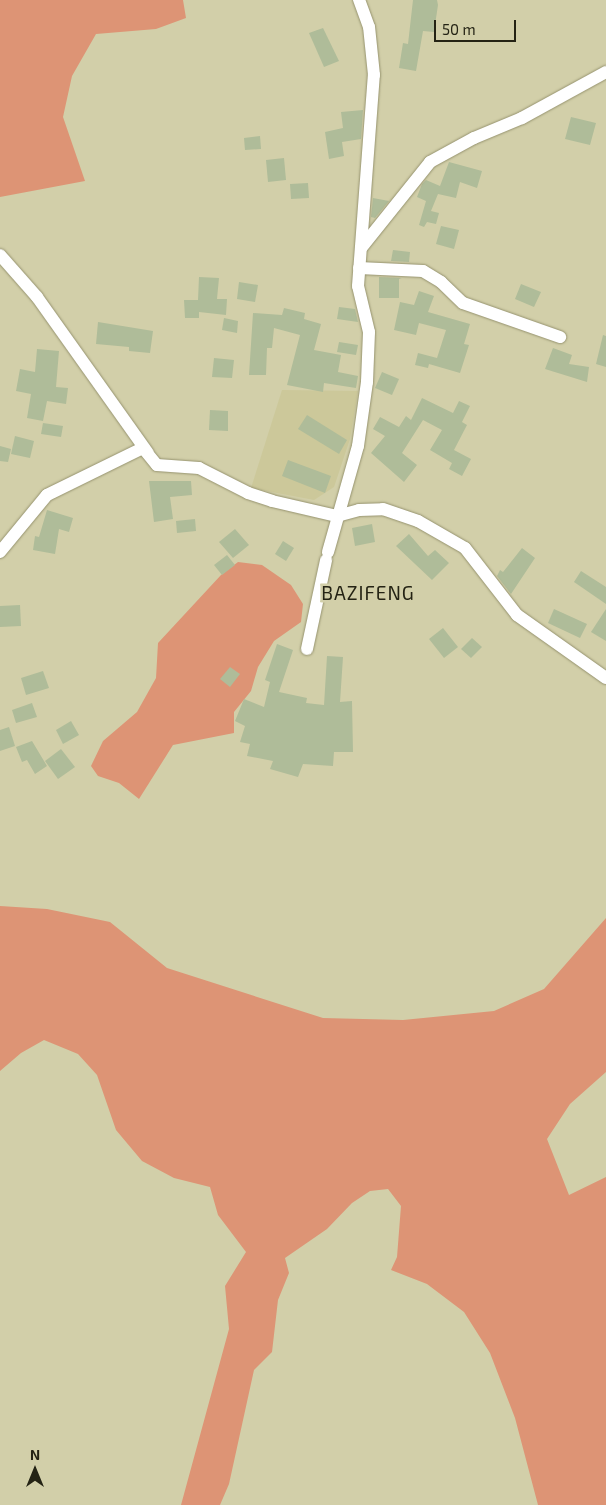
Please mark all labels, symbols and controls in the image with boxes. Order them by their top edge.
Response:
scale bar [436,10,518,42]
text: 50 m [442,20,476,38]
district label: BAZIFENG [320,582,416,604]
north arrow [10,1445,60,1495]
text: N [30,1446,40,1463]

